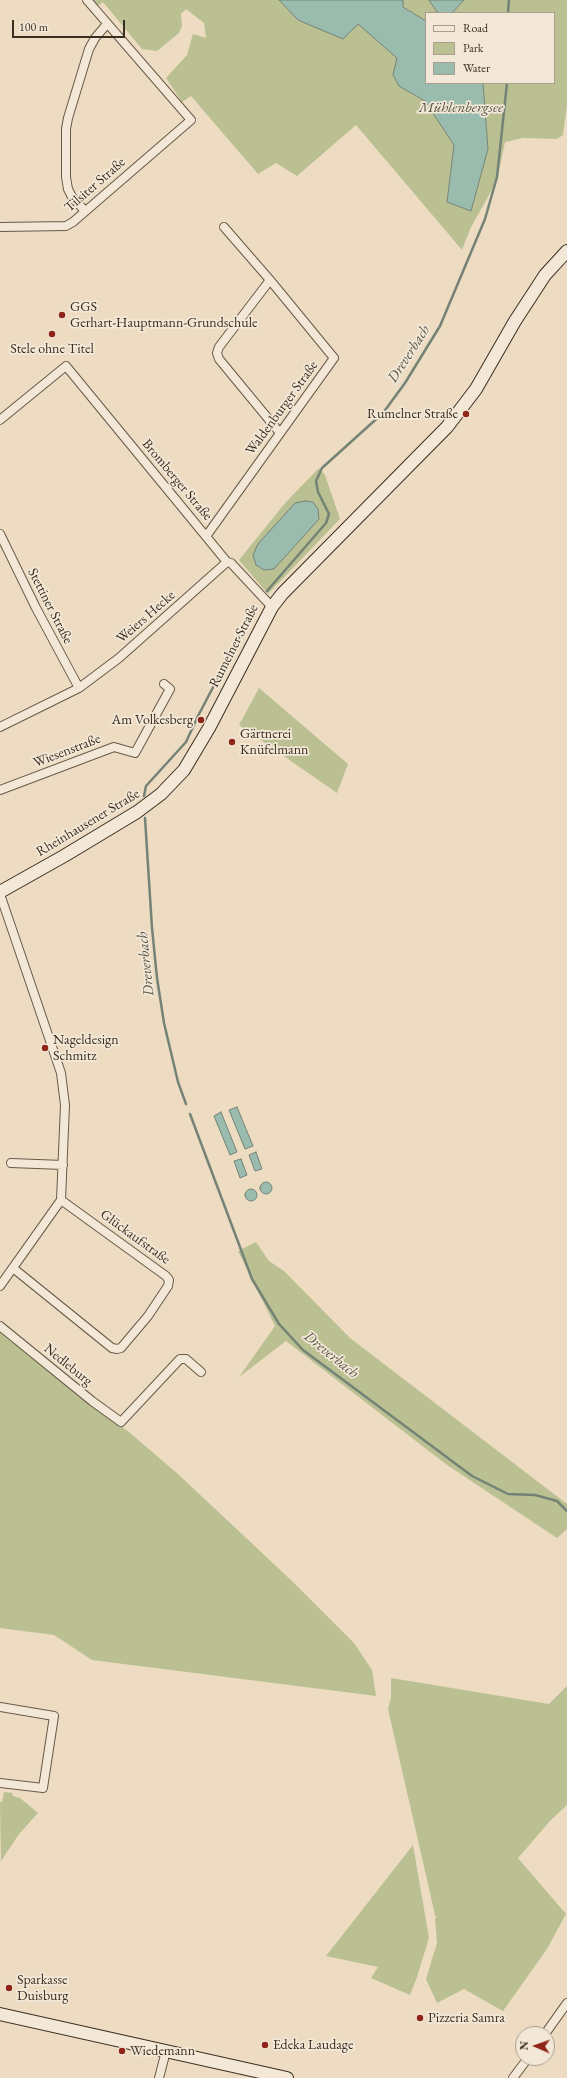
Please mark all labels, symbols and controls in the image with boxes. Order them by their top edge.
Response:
scale bar [14,12,127,38]
legend [425,12,555,84]
text: 100 m [19,19,48,35]
text: Road [463,20,488,36]
text: Park [463,40,483,56]
text: Water [463,60,490,76]
water label: Mühlenbergsee [419,99,503,117]
street label: Tilsiter Straße [61,154,129,216]
place label: GGS Gerhart-Hauptmann-Grundschule [70,299,257,332]
marker: GGS Gerhart-Hauptmann-Grundschule [57,310,67,320]
water label: Dreverbach [384,322,434,386]
marker: Stele ohne Titel [47,329,57,339]
place label: Stele ohne Titel [10,341,94,357]
street label: Waldenburger Straße [242,358,322,458]
place label: Rumelner Straße [367,406,458,422]
marker: Rumelner Straße [461,409,471,419]
street label: Bromberger Straße [138,436,216,524]
street label: Stettiner Straße [24,565,76,647]
street label: Weiers Hecke [113,587,179,647]
street label: Rumelner Straße [206,602,262,690]
place label: Am Volkesberg [112,712,193,728]
marker: Am Volkesberg [196,715,206,725]
place label: Gärtnerei Knüfelmann [240,726,308,758]
street label: Wiesenstraße [31,731,103,771]
marker: Gärtnerei Knüfelmann [227,737,237,747]
street label: Rheinhausener Straße [33,786,143,860]
water label: Dreverbach [134,931,158,997]
place label: Nageldesign Schmitz [53,1032,119,1064]
marker: Nageldesign Schmitz [40,1043,50,1053]
street label: Glückaufstraße [97,1206,173,1268]
water label: Dreverbach [300,1328,362,1382]
street label: Nedleburg [40,1340,96,1390]
place label: Sparkasse Duisburg [17,1972,68,2004]
marker: Sparkasse Duisburg [4,1983,14,1993]
place label: Pizzeria Samra [428,2010,505,2026]
marker: Pizzeria Samra [415,2013,425,2023]
north arrow [515,2026,555,2066]
place label: Edeka Laudage [273,2037,353,2053]
marker: Edeka Laudage [260,2040,270,2050]
text: N [517,2041,531,2050]
place label: Wiedemann [130,2043,195,2059]
marker: Wiedemann [117,2046,127,2056]

